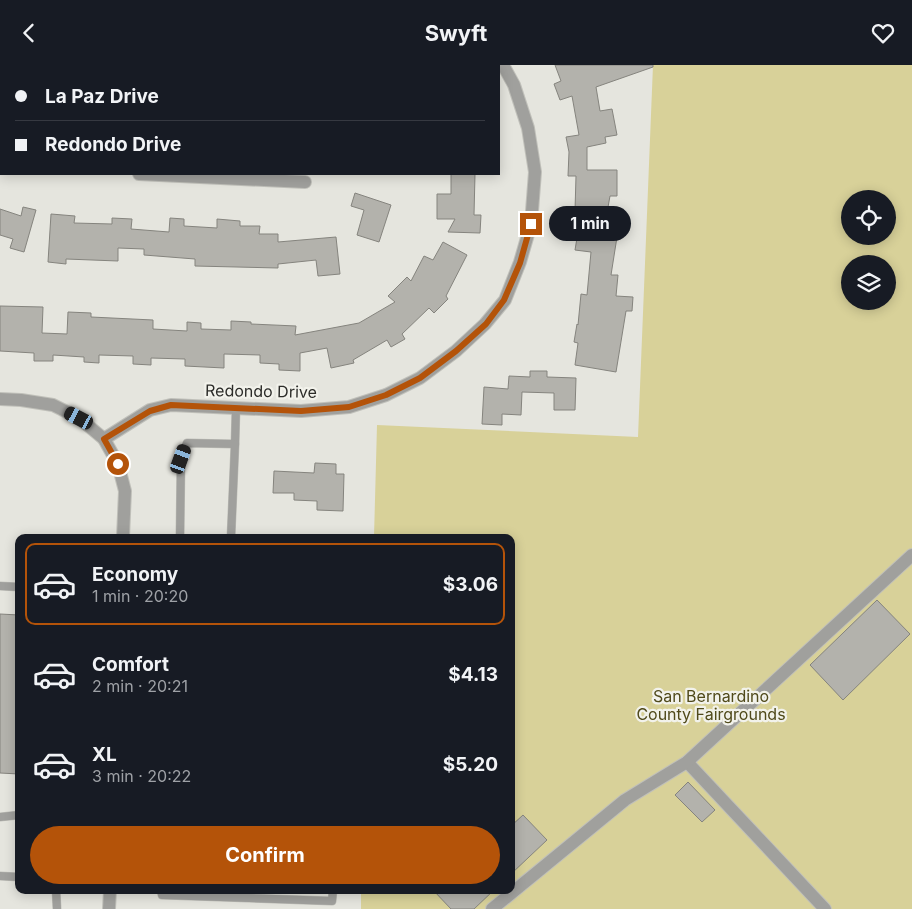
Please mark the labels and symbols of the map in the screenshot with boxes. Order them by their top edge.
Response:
callout: 1 min [548,207,631,241]
route end [520,213,542,235]
street label: Redondo Drive [205,380,317,402]
car [62,405,95,431]
car [168,442,193,476]
route start [107,453,129,475]
park label: San Bernardino County Fairgrounds [636,686,786,724]

